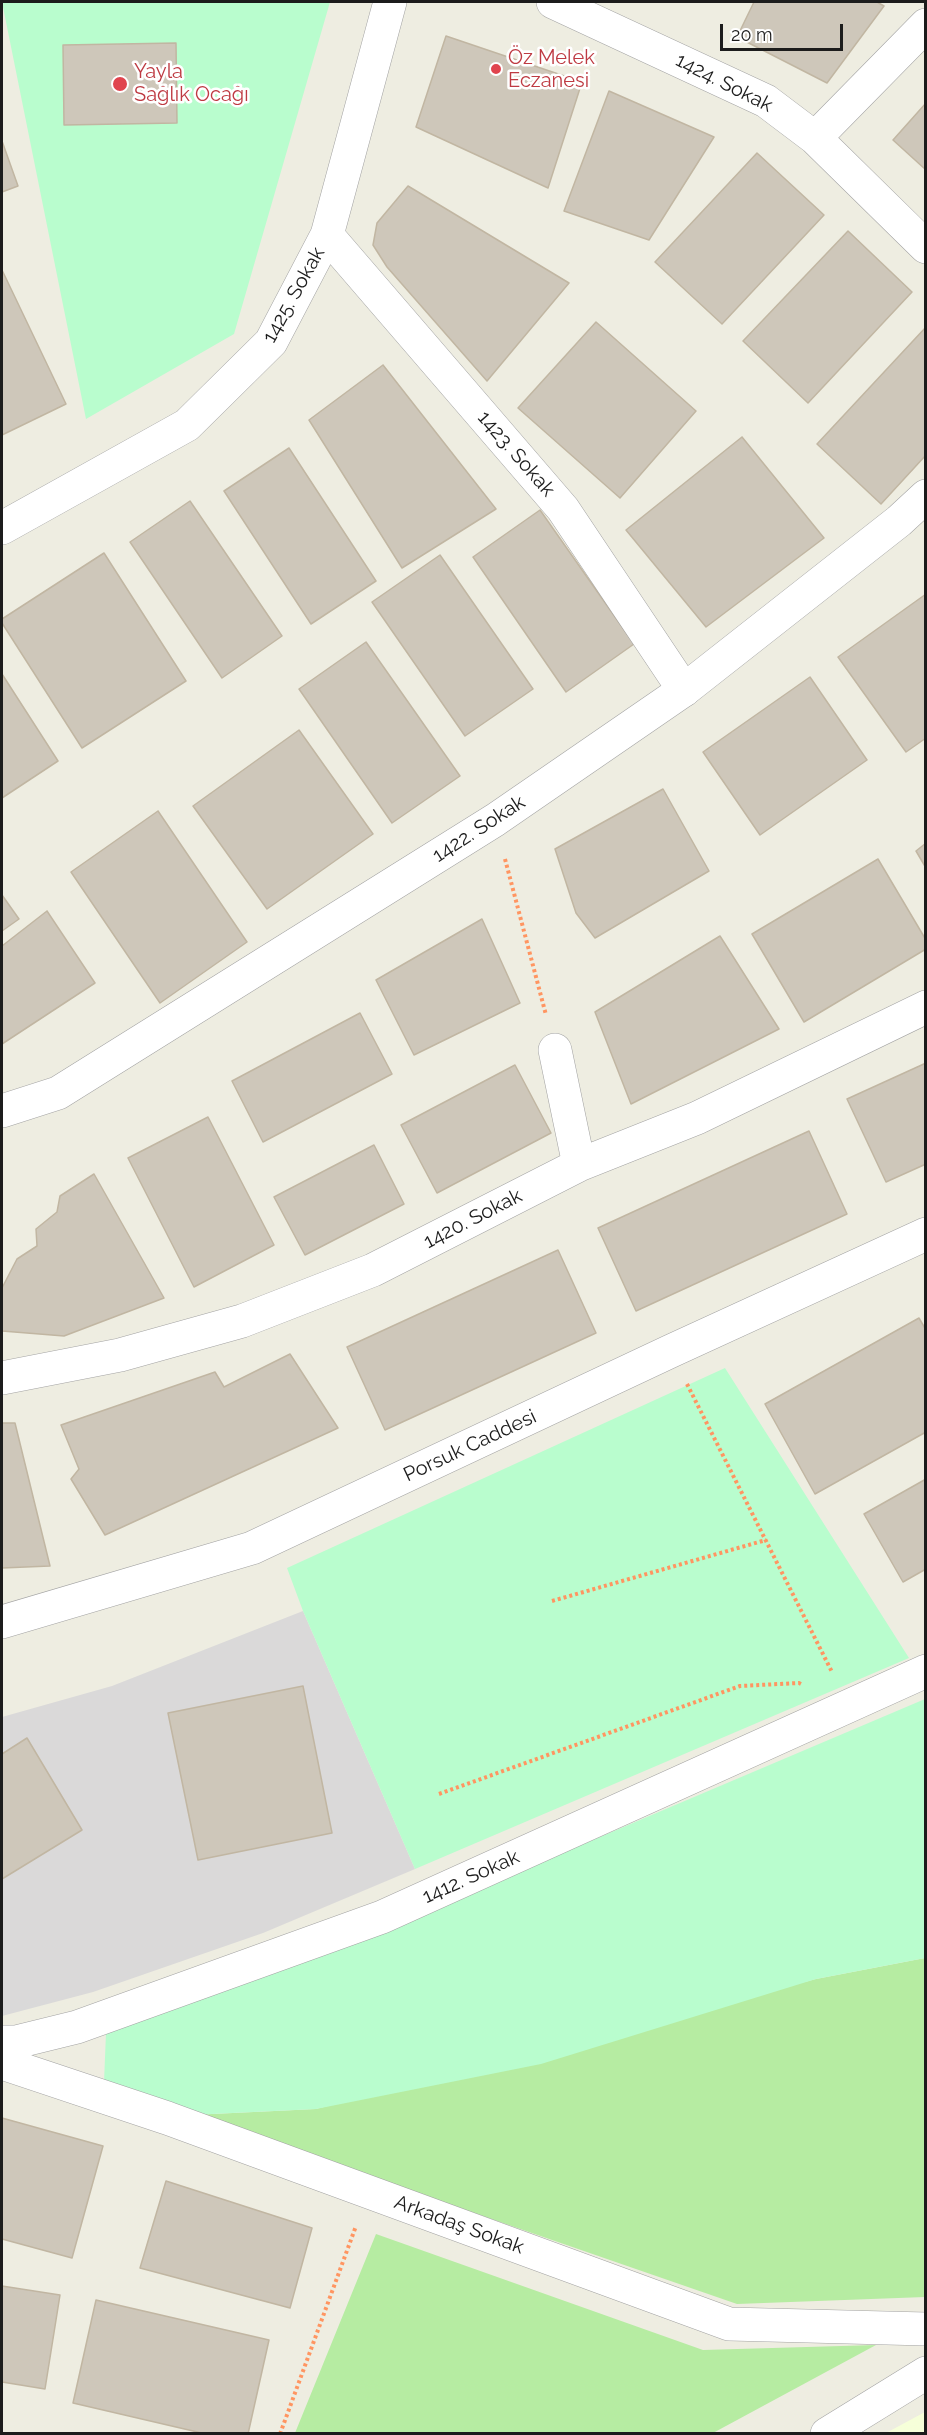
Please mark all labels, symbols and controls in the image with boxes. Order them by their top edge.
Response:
scale bar [723,12,846,50]
text: 20 m [731,24,773,45]
place label: Öz Melek Eczanesi [508,46,595,93]
street label: 1424. Sokak [671,48,777,118]
place label: Yayla Sağlık Ocağı [134,60,249,107]
marker: Öz Melek Eczanesi [489,62,503,76]
marker: Yayla Sağlık Ocağı [111,75,129,93]
street label: 1425. Sokak [258,243,330,347]
street label: 1423. Sokak [472,406,560,502]
street label: 1422. Sokak [428,790,530,868]
street label: 1420. Sokak [420,1184,526,1254]
street label: Porsuk Caddesi [400,1405,540,1487]
street label: 1412. Sokak [419,1845,523,1909]
street label: Arkadaş Sokak [391,2190,527,2260]

